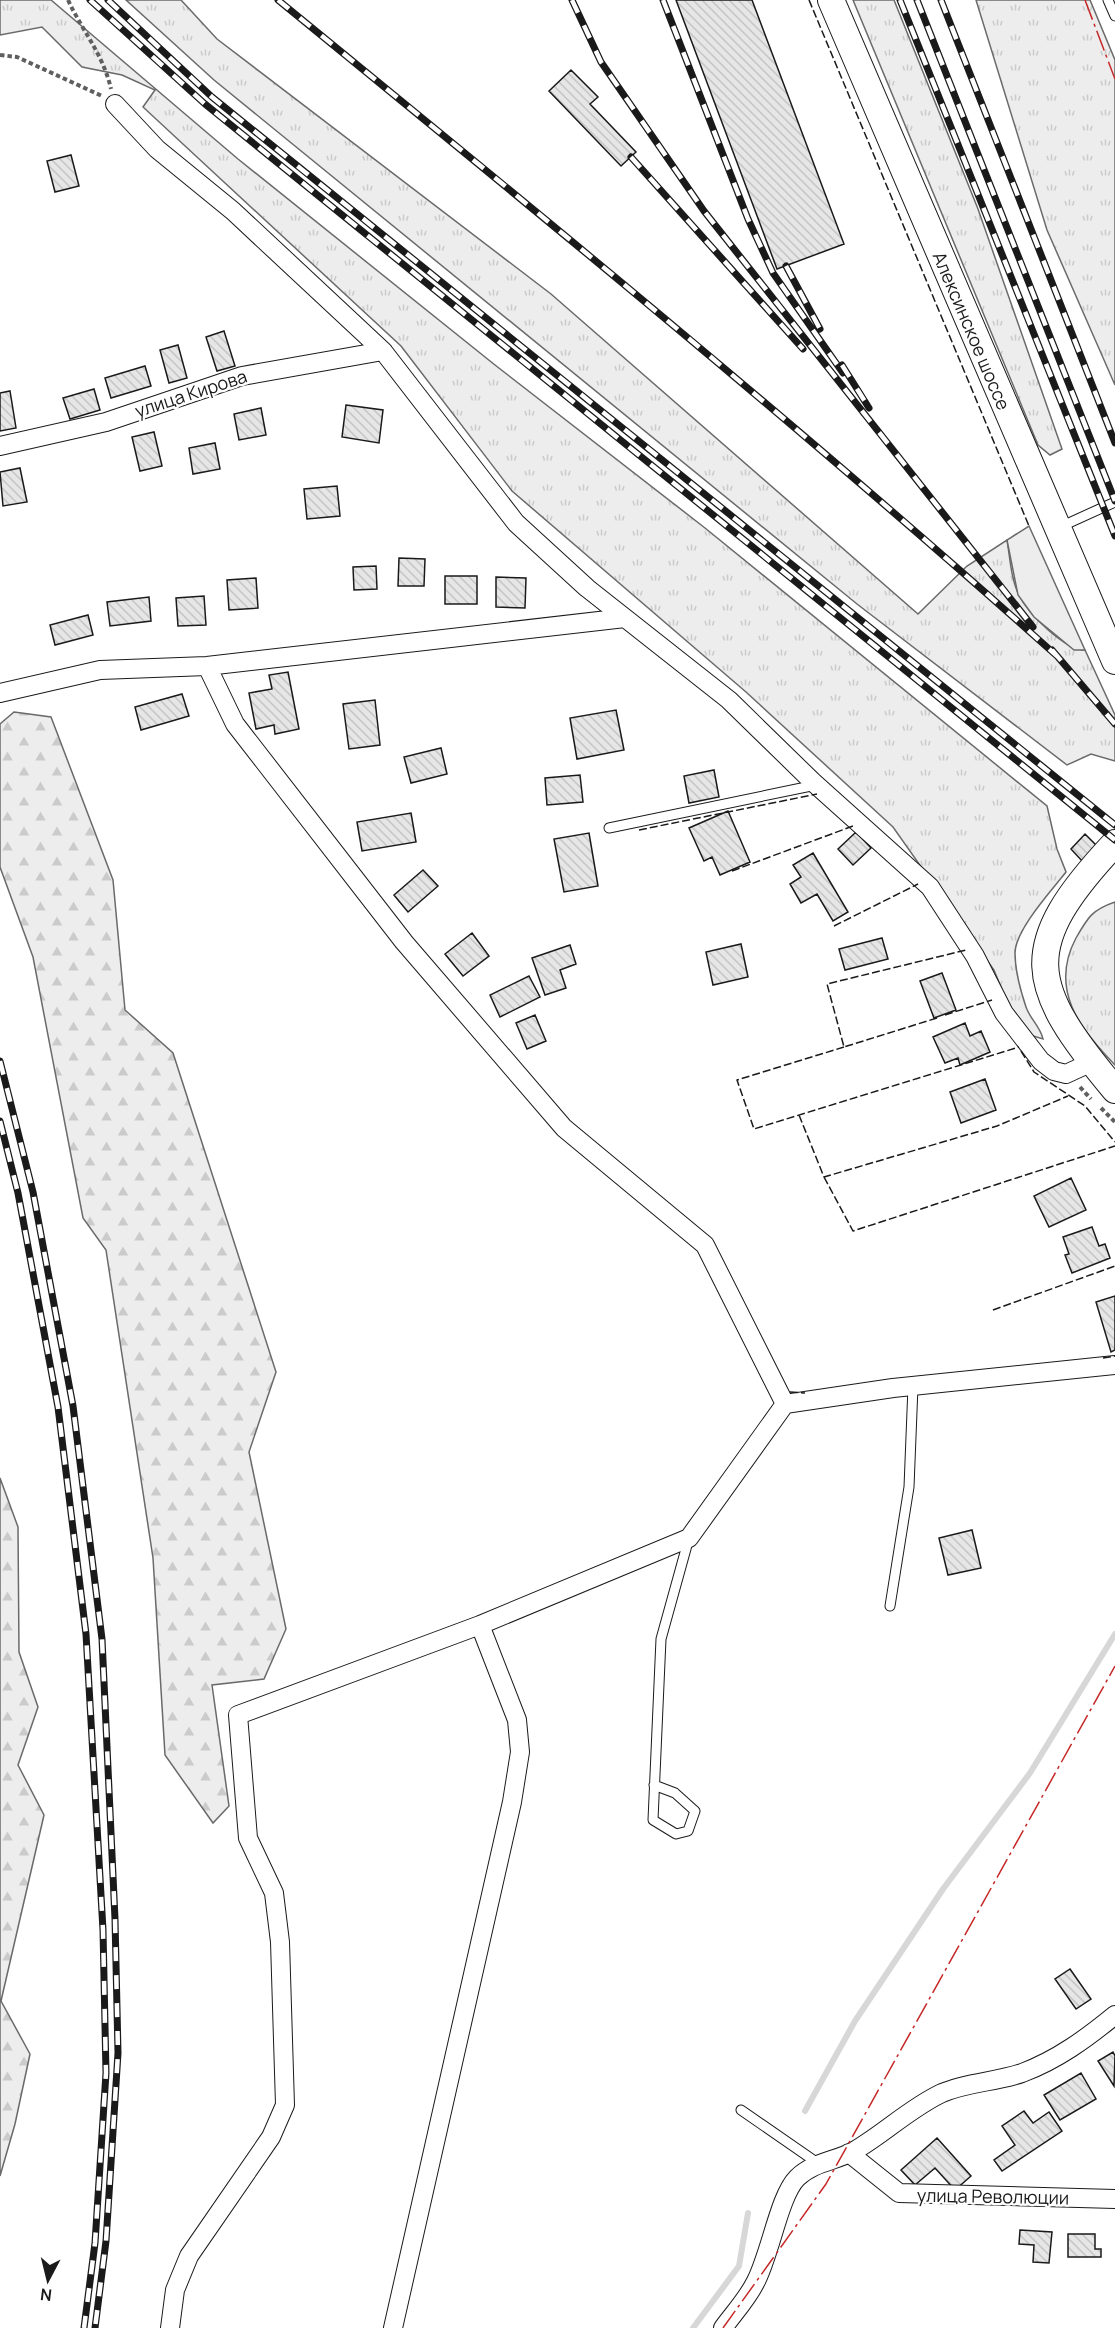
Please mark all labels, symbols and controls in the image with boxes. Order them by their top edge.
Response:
street label: Алексинское шоссе [928,248,1016,413]
street label: улица Кирова [132,364,250,422]
street label: улица Революции [917,2183,1069,2209]
north arrow [18,2250,78,2310]
text: N [39,2283,53,2307]

